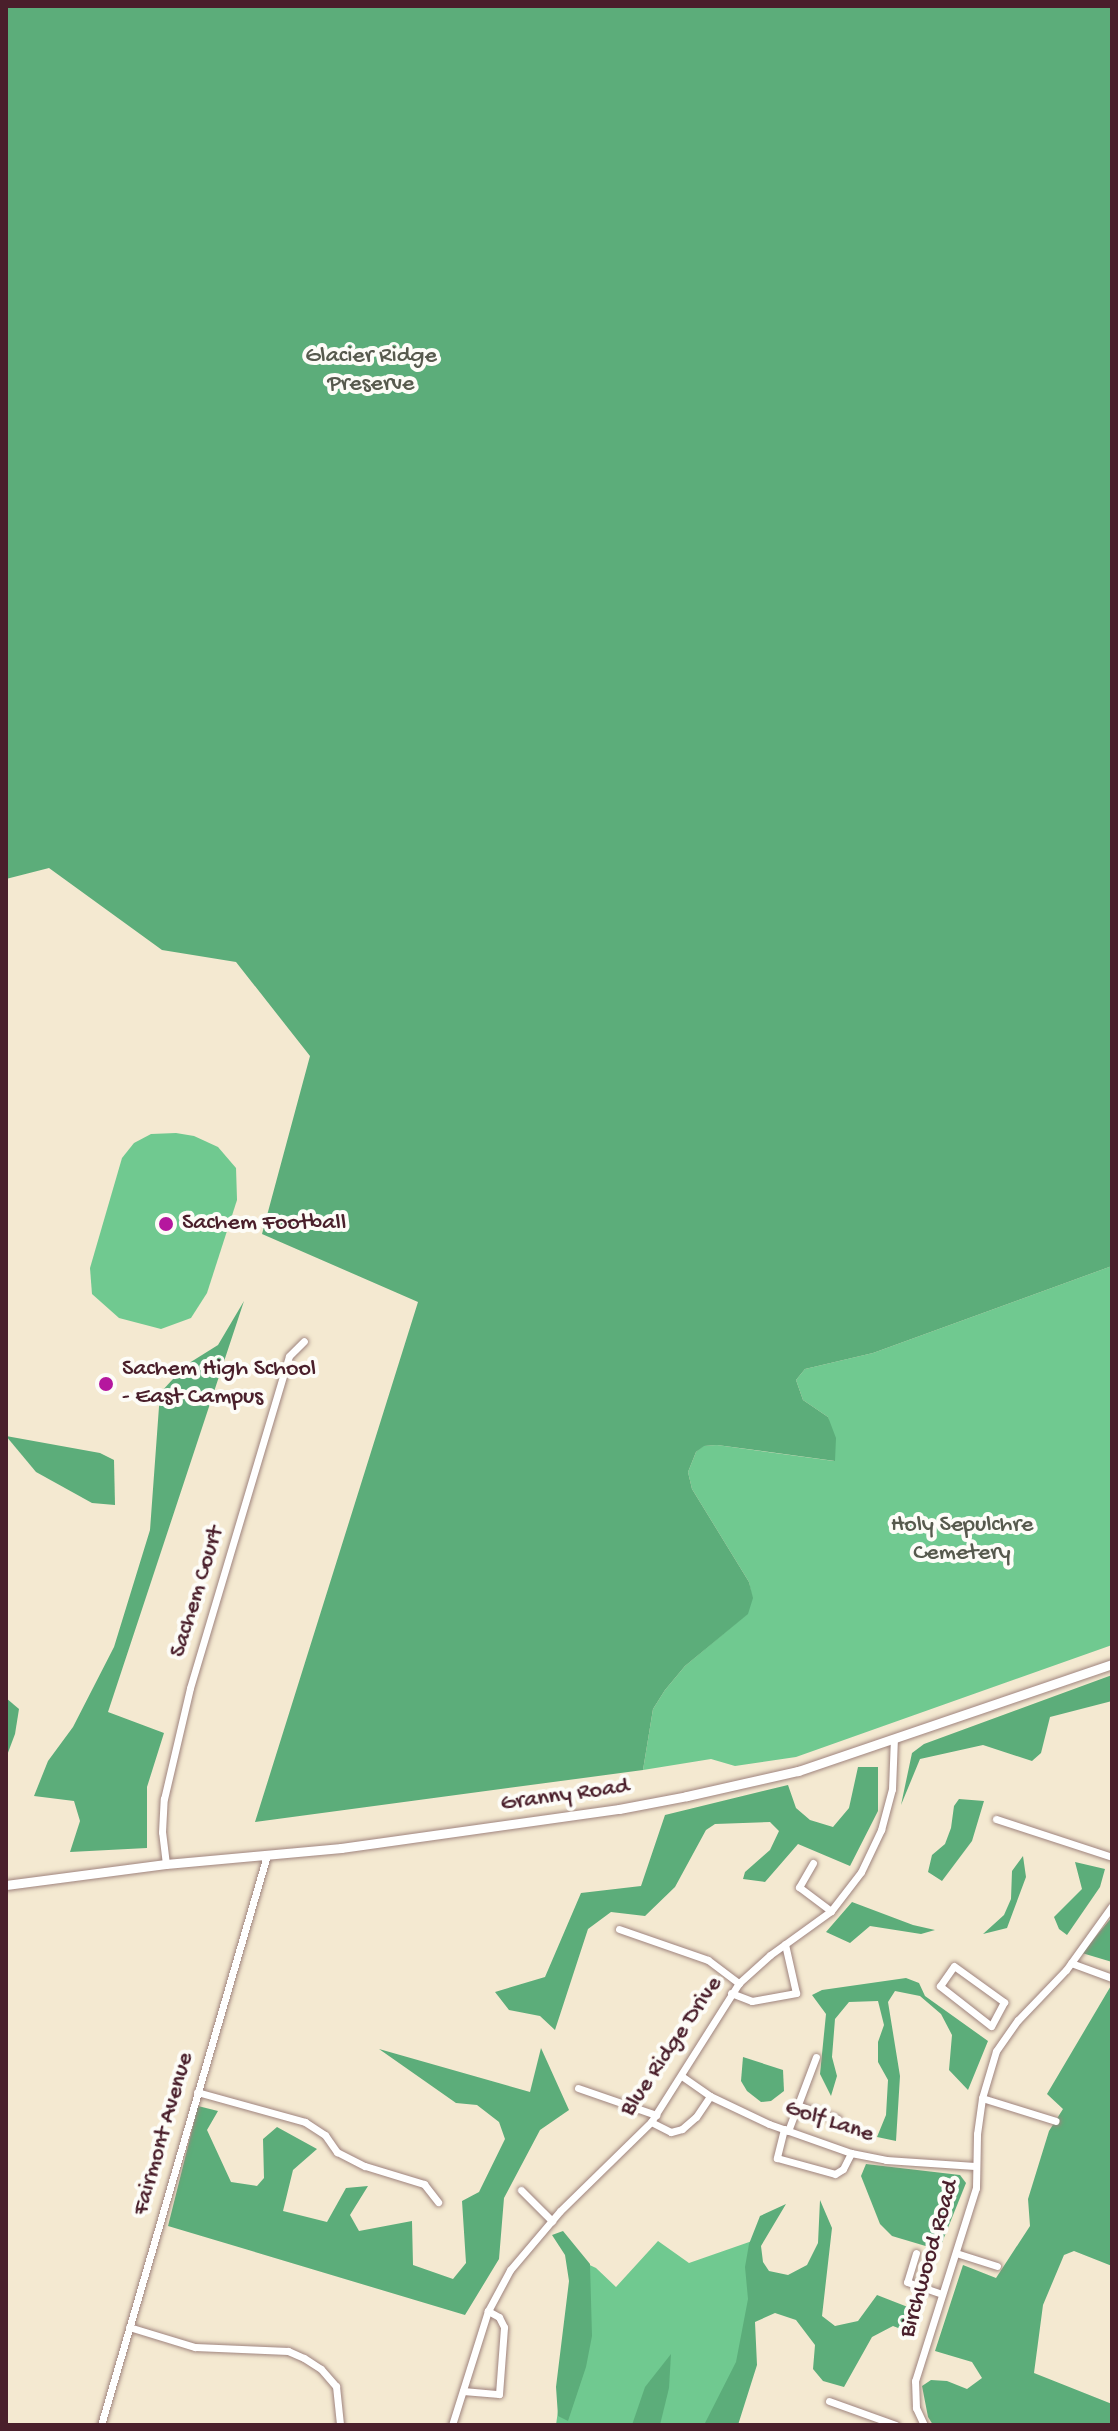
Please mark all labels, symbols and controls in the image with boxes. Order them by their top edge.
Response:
park label: Glacier Ridge Preserve [305,343,437,399]
place label: Sachem Football [182,1210,346,1238]
marker: Sachem Football [157,1215,175,1233]
place label: Sachem High School - East Campus [122,1356,316,1412]
marker: Sachem High School - East Campus [97,1375,115,1393]
park label: Holy Sepulchre Cemetery [891,1512,1033,1568]
street label: Sachem Court [164,1523,232,1661]
street label: Granny Road [499,1773,631,1819]
street label: Blue Ridge Drive [615,1971,729,2123]
street label: Fairmont Avenue [127,2049,201,2219]
street label: Golf Lane [781,2094,877,2150]
street label: Birchwood Road [894,2177,966,2341]

